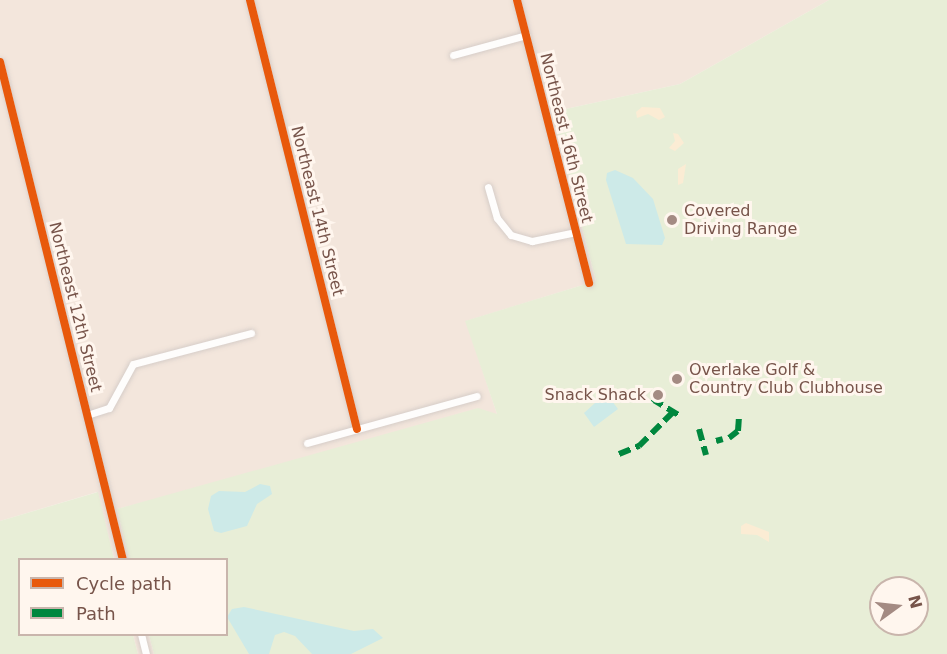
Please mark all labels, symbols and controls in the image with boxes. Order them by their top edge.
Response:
street label: Northeast 16th Street [536,51,596,225]
street label: Northeast 14th Street [287,124,347,298]
place label: Covered Driving Range [684,201,797,239]
marker: Covered Driving Range [665,213,679,227]
street label: Northeast 12th Street [45,220,105,394]
place label: Overlake Golf & Country Club Clubhouse [689,360,883,398]
marker: Overlake Golf & Country Club Clubhouse [670,372,684,386]
place label: Snack Shack [545,385,646,405]
marker: Snack Shack [651,388,665,402]
legend [18,558,228,636]
text: Cycle path [76,573,172,594]
north arrow [869,576,929,636]
text: N [904,593,926,611]
text: Path [76,603,116,624]

